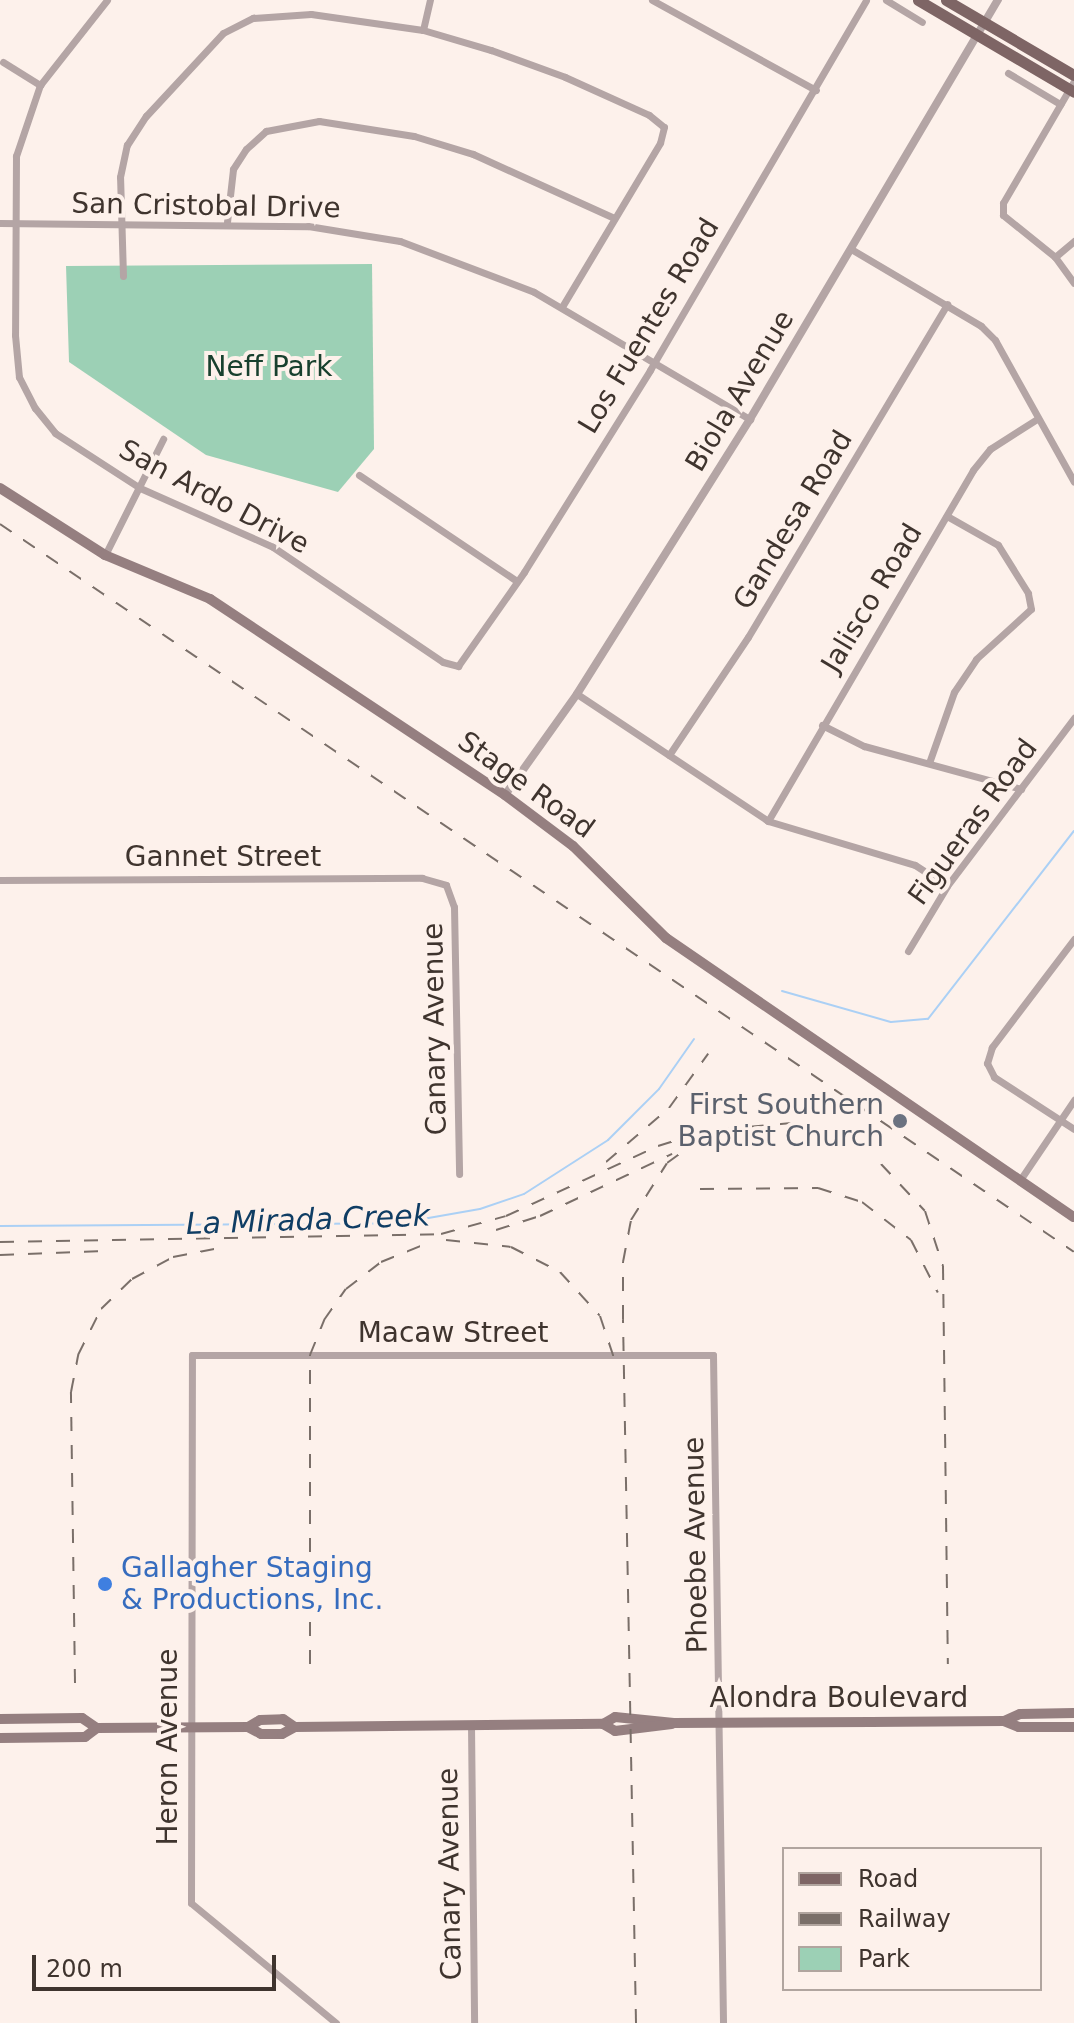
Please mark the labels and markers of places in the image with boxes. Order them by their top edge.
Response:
place label: First Southern Baptist Church [678,1088,884,1154]
marker: First Southern Baptist Church [891,1112,909,1130]
place label: Gallagher Staging & Productions, Inc. [121,1551,383,1617]
marker: Gallagher Staging & Productions, Inc. [96,1575,114,1593]

